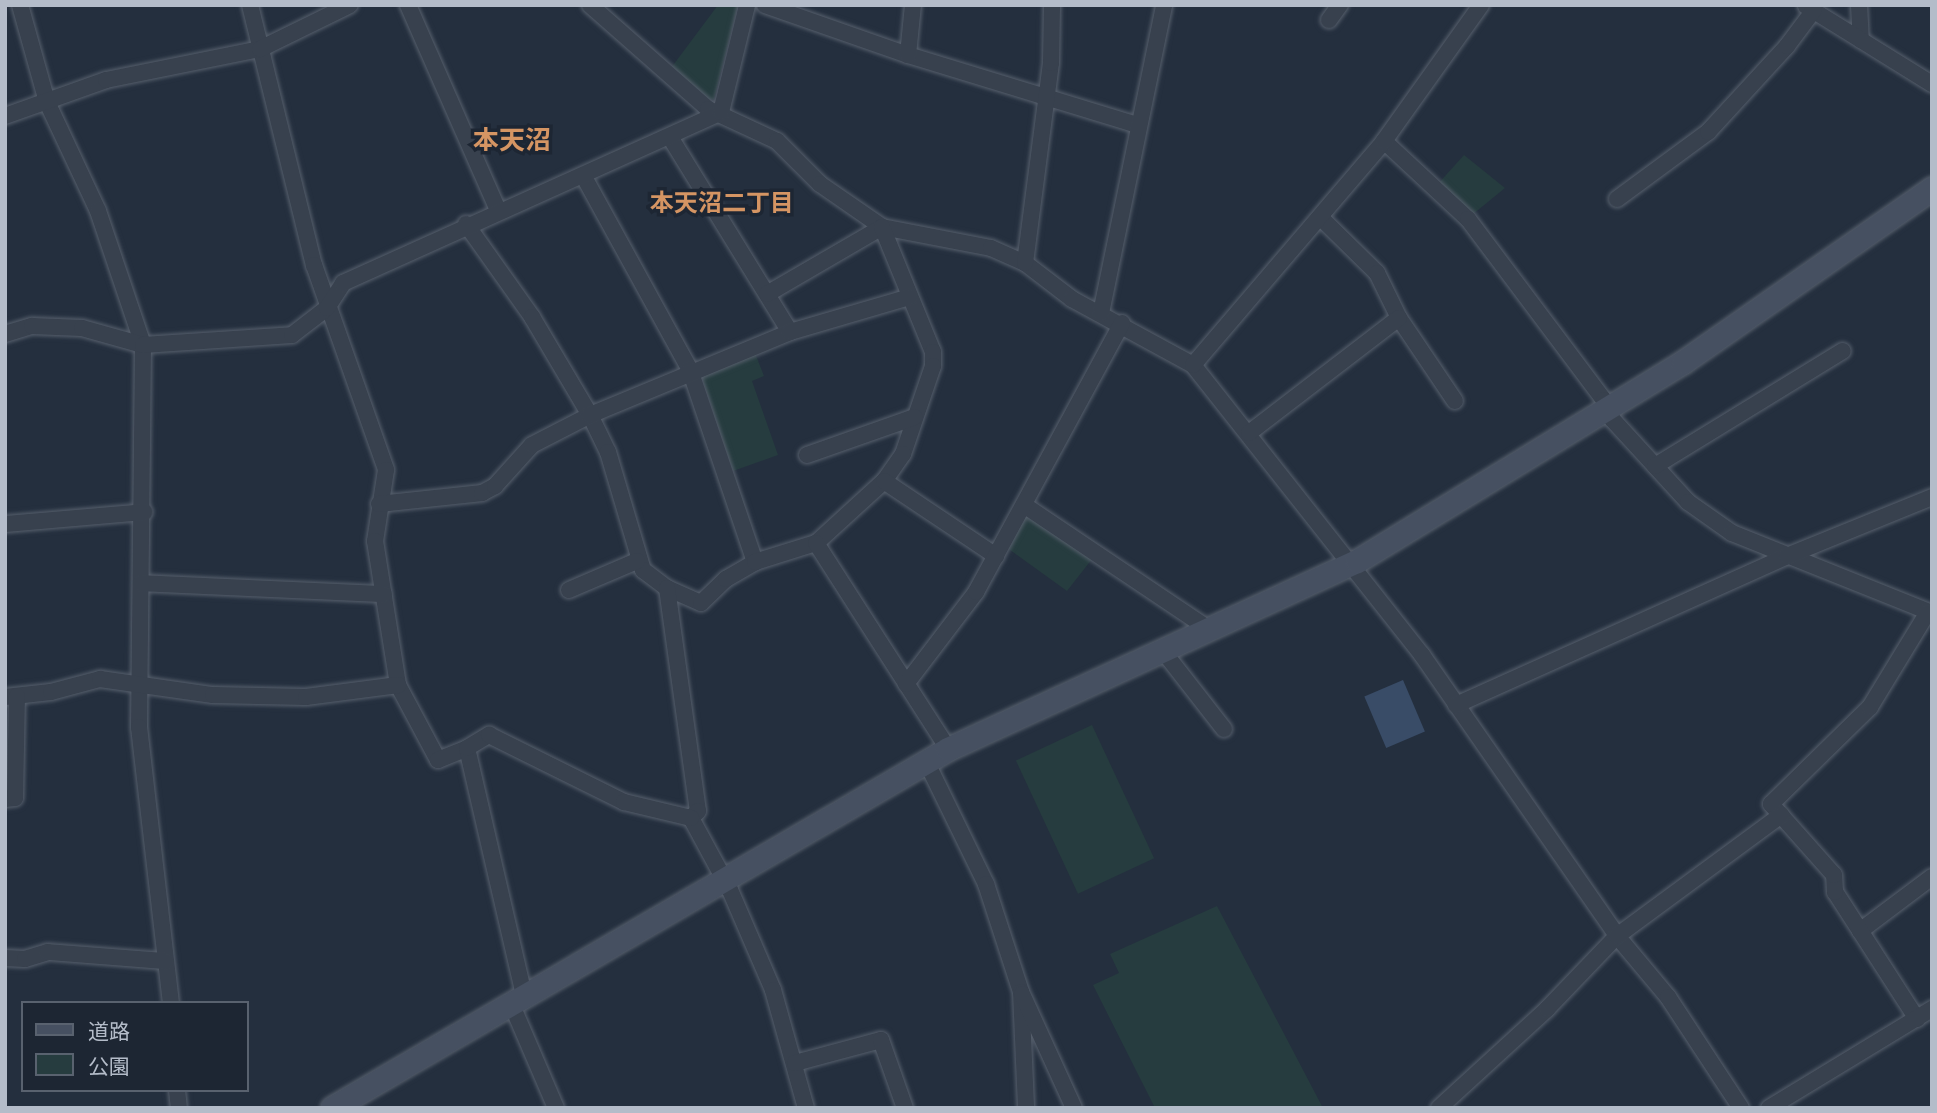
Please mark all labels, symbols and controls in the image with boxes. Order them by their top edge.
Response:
district label: 本天沼 [473,123,551,155]
district label: 本天沼二丁目 [650,188,794,216]
legend [21,1001,248,1092]
text: 道路 [88,1018,130,1043]
text: 公園 [88,1053,130,1078]

